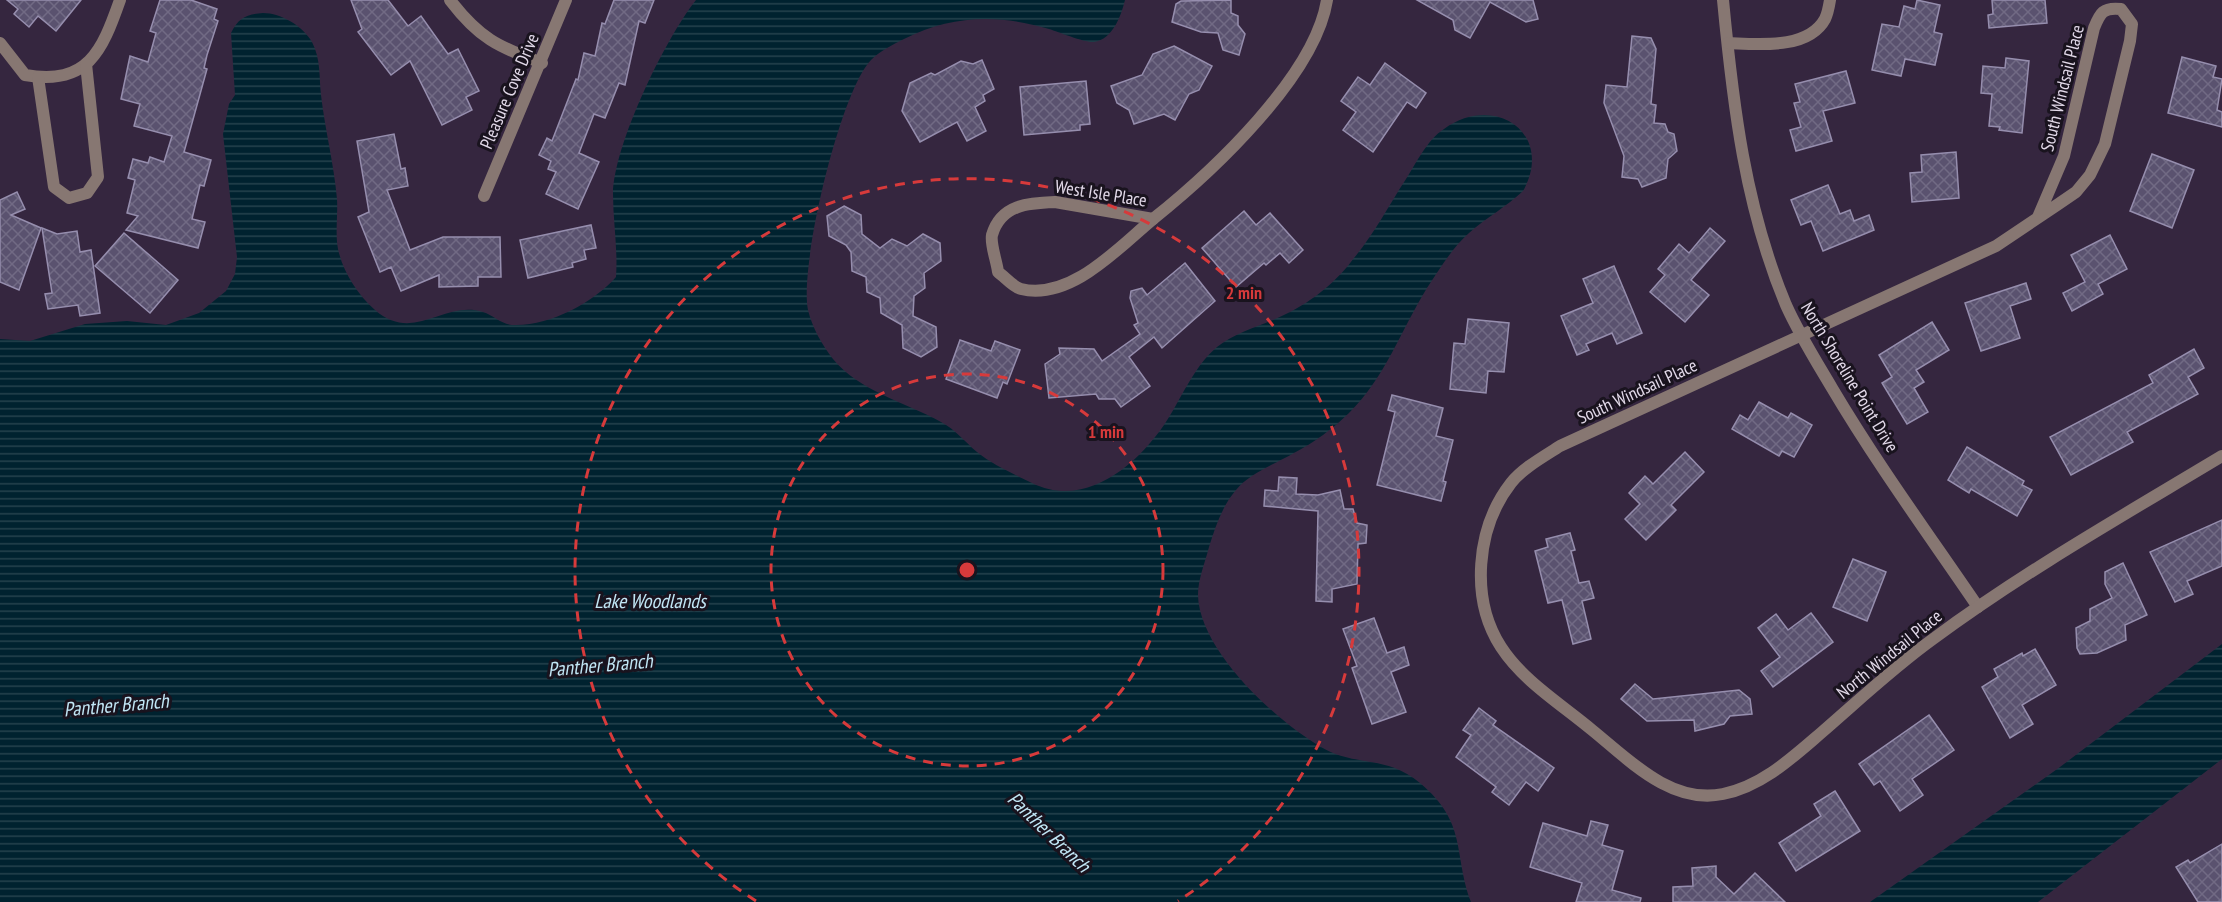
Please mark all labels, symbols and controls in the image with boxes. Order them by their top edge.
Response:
street label: South Windsail Place [2035,22,2089,154]
street label: Pleasure Cove Drive [474,30,544,152]
street label: West Isle Place [1054,174,1148,212]
text: 2 min [1226,281,1262,304]
street label: North Shoreline Point Drive [1796,298,1904,456]
street label: South Windsail Place [1573,353,1701,429]
text: 1 min [1088,420,1124,443]
centre of rings [957,560,977,580]
water label: Lake Woodlands [594,588,708,614]
street label: North Windsail Place [1832,604,1946,704]
water label: Panther Branch [546,647,655,683]
water label: Panther Branch [62,687,171,723]
water label: Panther Branch [1002,786,1097,879]

